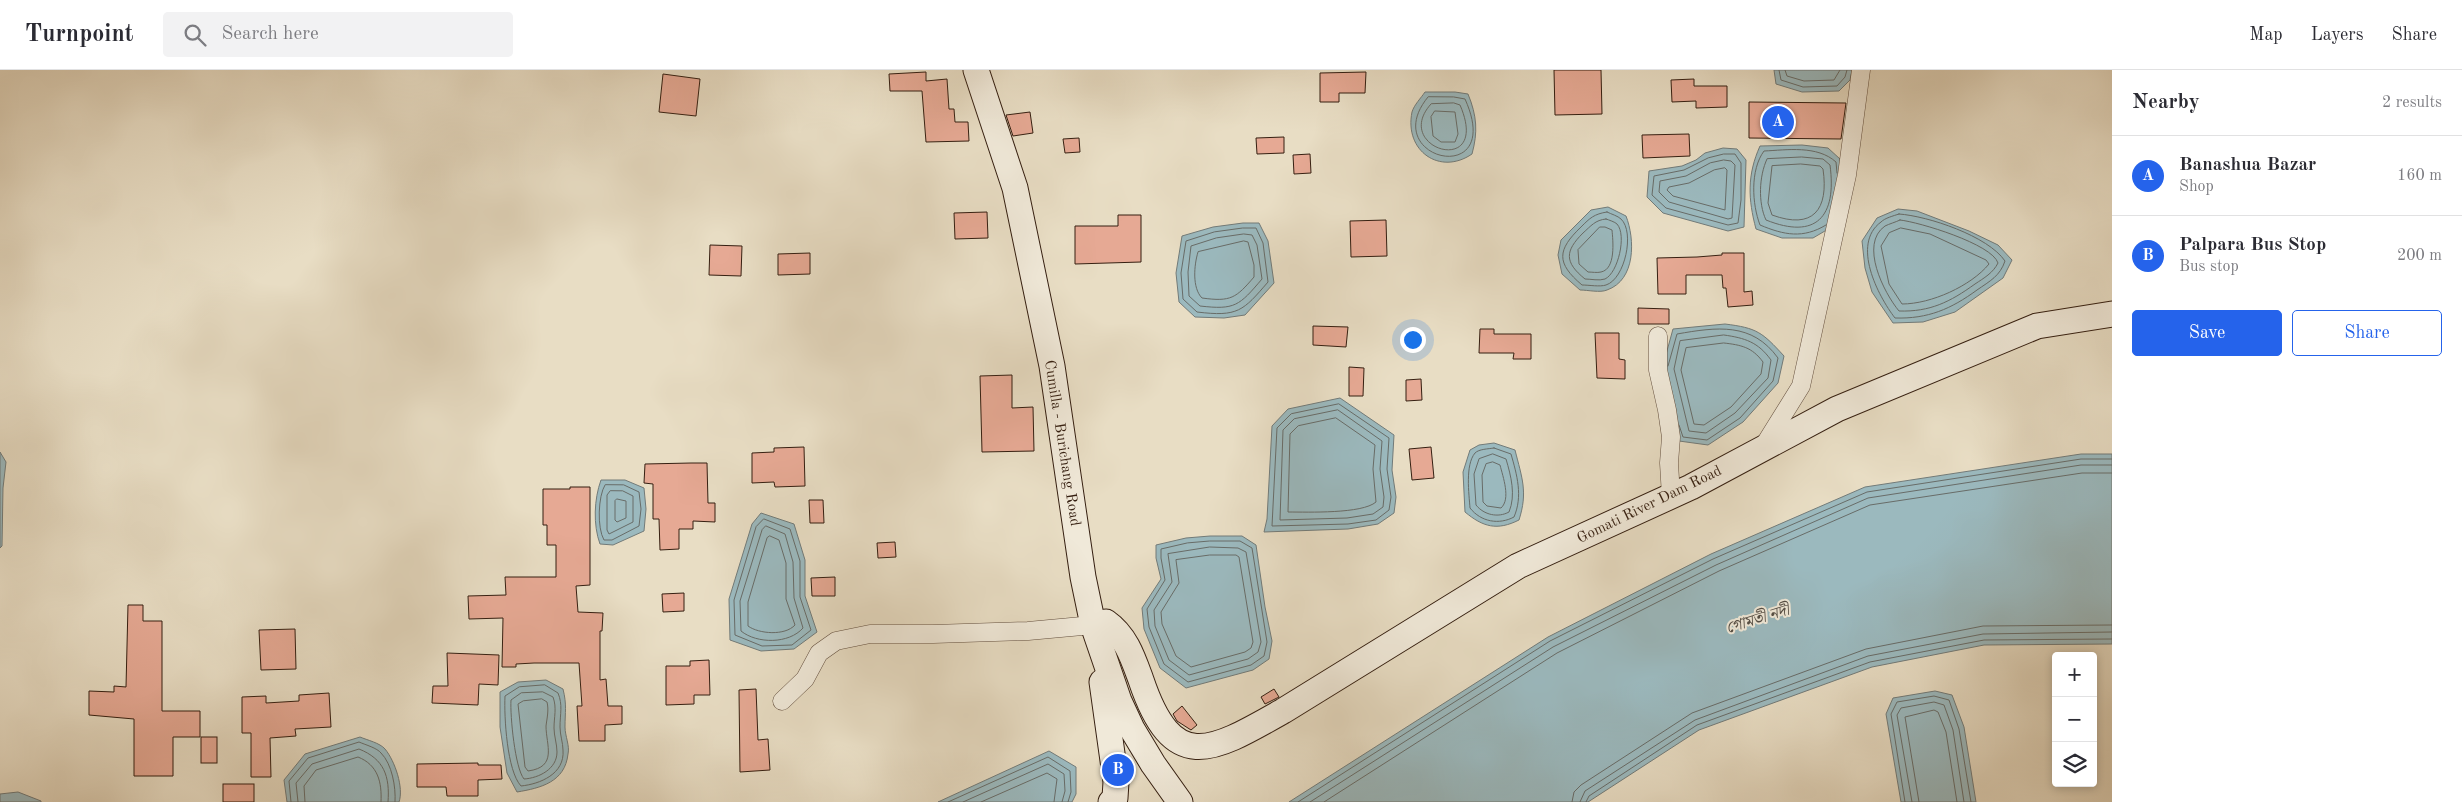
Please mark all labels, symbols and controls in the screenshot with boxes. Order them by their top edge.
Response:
search box [163,12,513,57]
icon: search [181,21,209,49]
text: Turnpoint [25,23,133,47]
text: Search here [221,25,319,44]
text: Map [2249,26,2283,44]
text: Layers [2311,26,2363,44]
text: Share [2391,26,2437,44]
text: Nearby [2132,92,2200,113]
text: 2 results [2382,95,2442,111]
pin: A [1762,103,1794,141]
text: Banashua Bazar [2179,156,2316,175]
text: A [2142,168,2154,184]
text: 160 m [2397,168,2442,184]
text: Shop [2179,179,2214,195]
text: Palpara Bus Stop [2179,236,2326,255]
text: B [2142,248,2154,264]
text: 200 m [2397,248,2442,264]
text: Bus stop [2179,259,2239,275]
button: Save [2132,310,2282,356]
button: Share [2292,310,2442,356]
your location [1400,327,1426,353]
street label: Cumilla - Burichang Road [1041,359,1082,528]
street label: Gomati River Dam Road [1575,464,1725,547]
water label: গোমতী নদী [1723,599,1793,637]
map controls [2052,652,2097,787]
button: + [2052,652,2097,697]
button: − [2052,697,2097,742]
button: layers [2052,742,2097,787]
pin: B [1102,751,1134,789]

